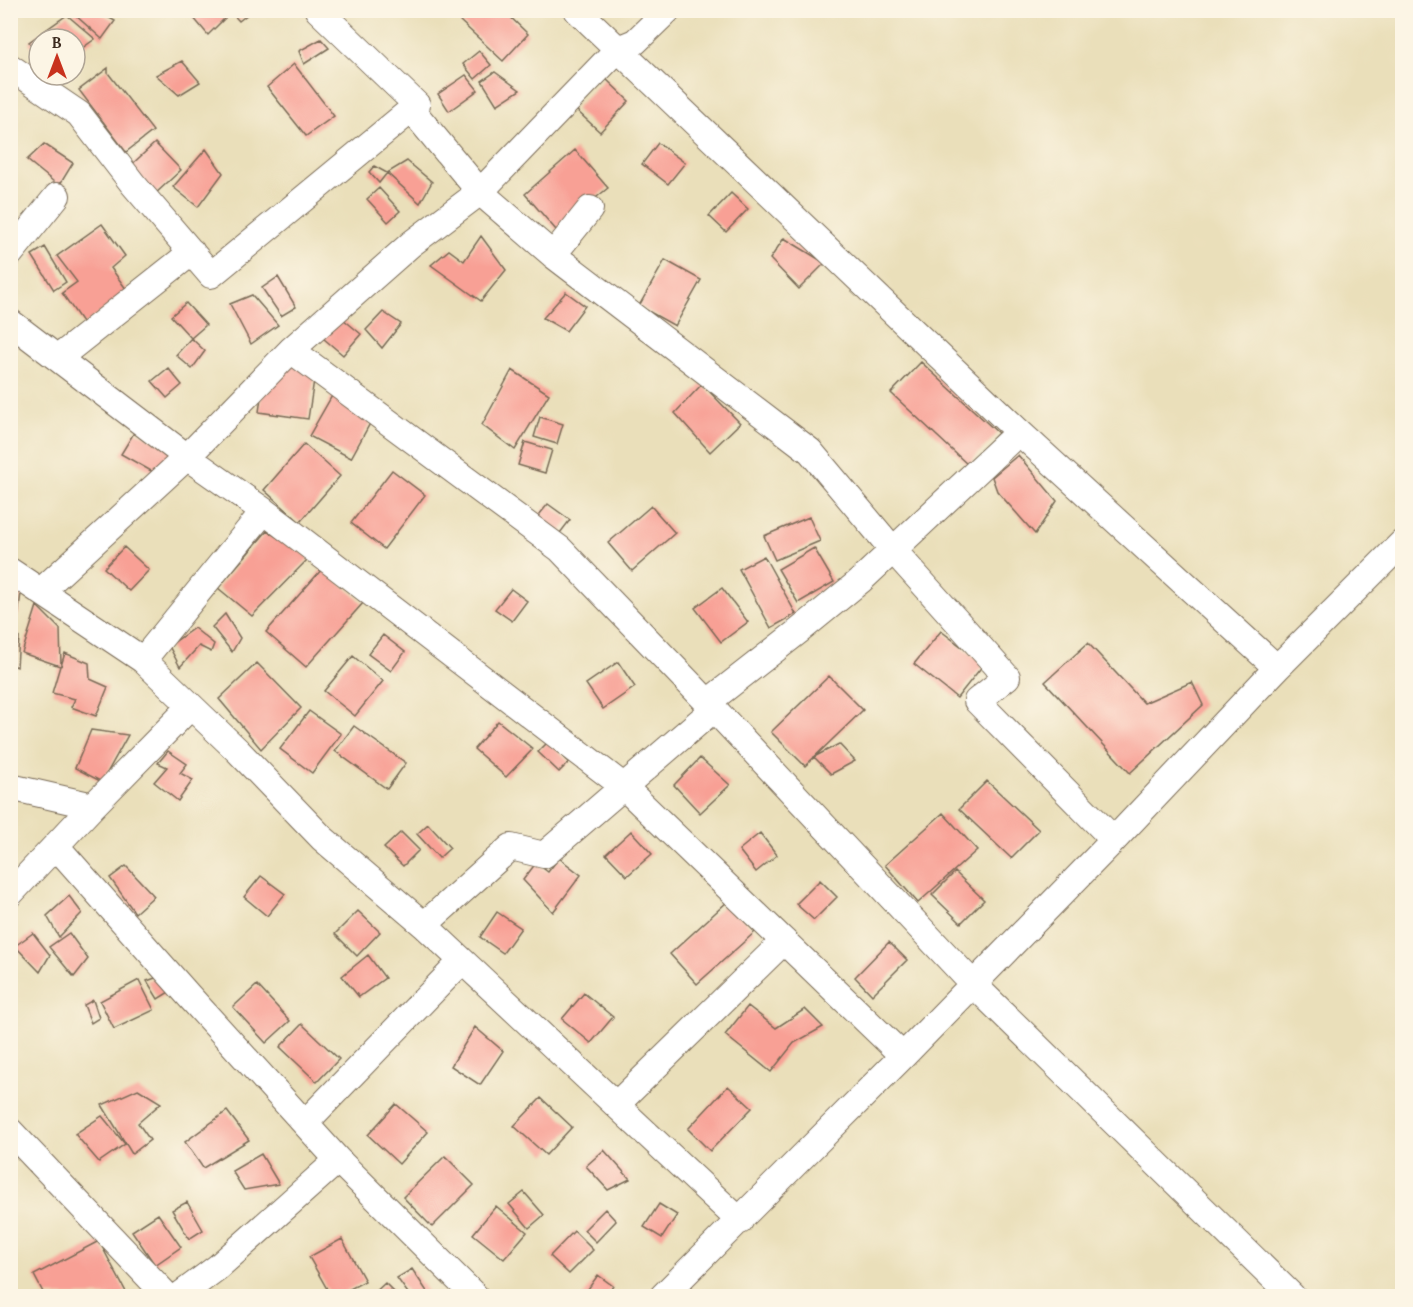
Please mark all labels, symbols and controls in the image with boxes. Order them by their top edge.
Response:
north arrow [27,27,87,87]
text: B [52,30,62,54]

